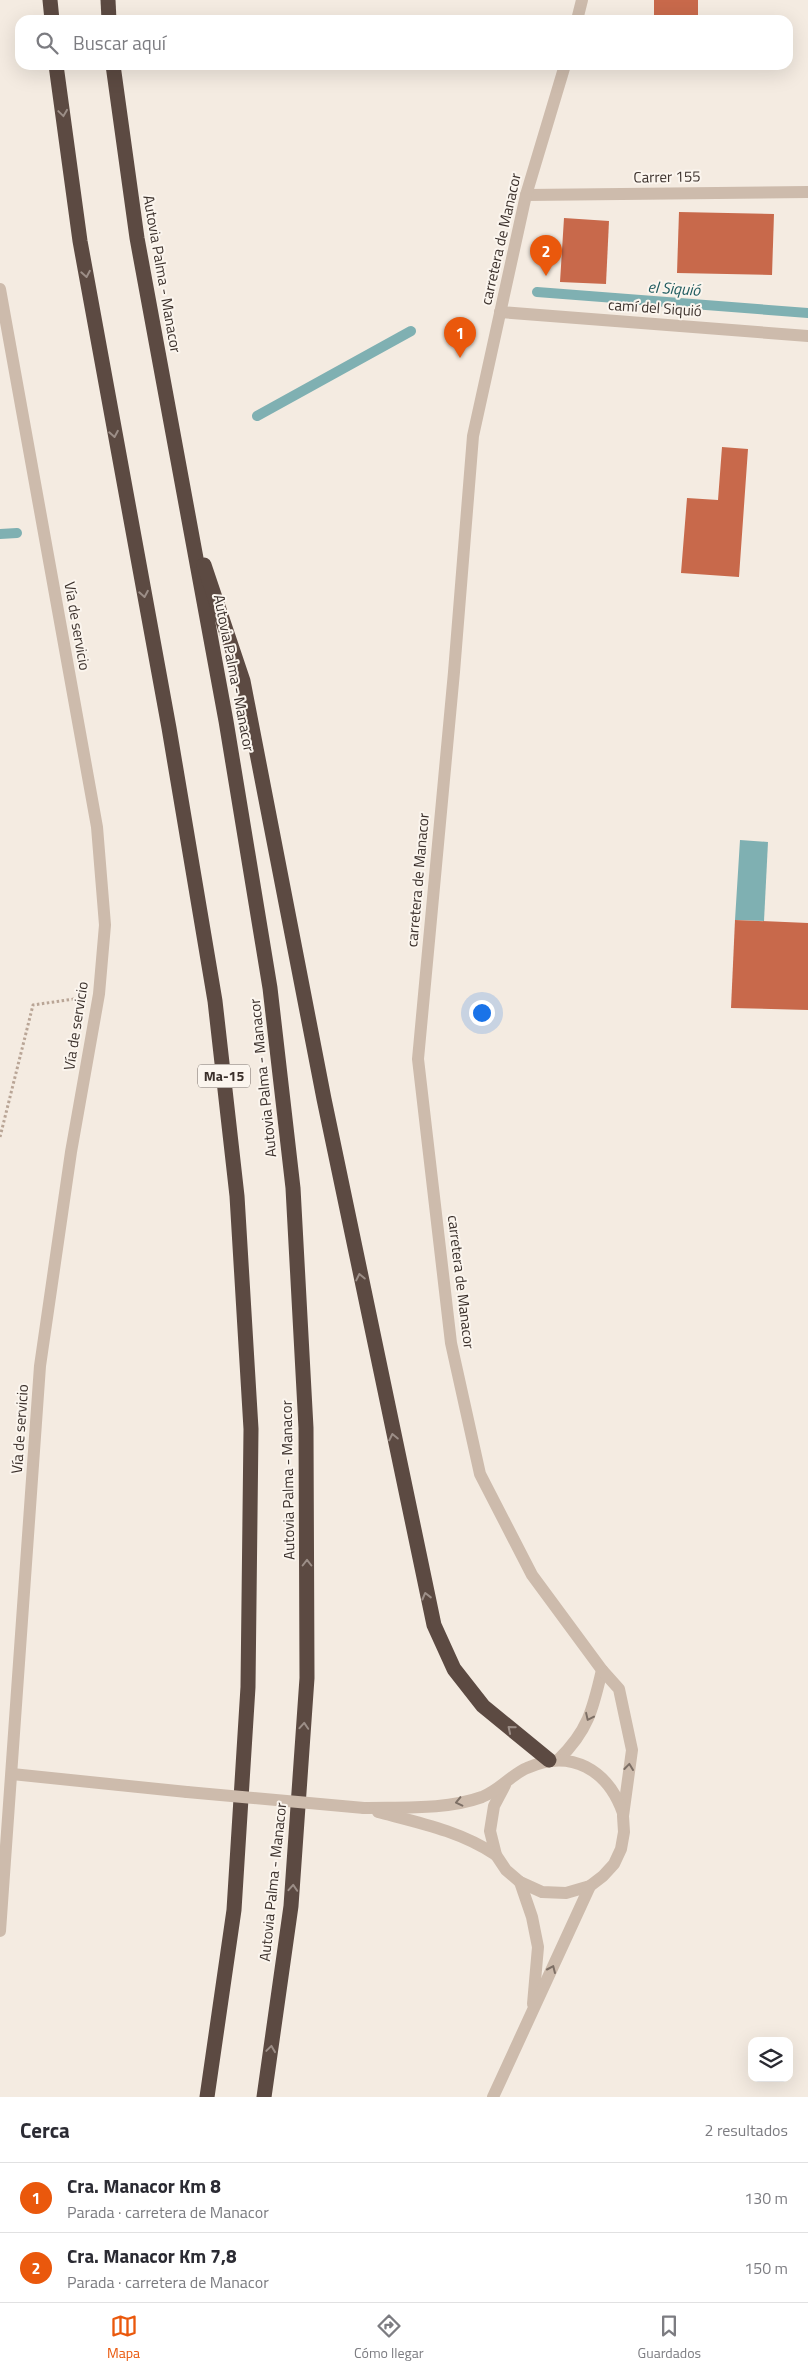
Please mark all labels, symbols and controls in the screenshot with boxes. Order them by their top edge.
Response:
search box [15,15,793,70]
text: Buscar aquí [73,28,166,57]
icon: search [33,29,61,57]
one-way arrow [57,110,68,118]
street label: Carrer 155 [633,164,701,189]
street label: carretera de Manacor [474,171,527,307]
street label: Autovia Palma - Manacor [137,193,188,354]
pin: 2 [530,235,562,276]
one-way arrow [80,270,90,279]
water label: el Siquió [647,274,702,302]
street label: camí del Siquió [607,293,703,322]
pin: 1 [444,317,476,358]
one-way arrow [109,430,119,439]
street label: Vía de servicio [58,580,97,672]
one-way arrow [138,590,149,598]
street label: Autovia Palma - Manacor [208,592,261,753]
street label: carretera de Manacor [400,812,435,948]
street label: Vía de servicio [57,980,94,1072]
street label: Autovia Palma - Manacor [243,998,282,1159]
your location [469,1000,495,1026]
road number: Ma-15 [198,1064,250,1088]
street label: carretera de Manacor [442,1214,481,1350]
one-way arrow [356,1273,366,1282]
street label: Vía de servicio [5,1383,34,1474]
street label: Autovia Palma - Manacor [275,1400,300,1560]
one-way arrow [388,1432,399,1441]
one-way arrow [302,1559,312,1566]
one-way arrow [421,1591,432,1600]
one-way arrow [585,1711,595,1720]
one-way arrow [298,1721,309,1729]
one-way arrow [508,1726,517,1735]
one-way arrow [623,1763,634,1771]
one-way arrow [455,1796,464,1807]
street label: Autovia Palma - Manacor [253,1801,292,1962]
one-way arrow [287,1883,298,1891]
one-way arrow [545,1965,556,1974]
map controls [748,2037,793,2082]
button: layers [748,2037,793,2082]
one-way arrow [265,2044,276,2052]
text: Cerca [20,2114,70,2146]
text: 2 resultados [704,2118,788,2142]
text: Cra. Manacor Km 8 [67,2171,221,2200]
text: 1 [32,2186,40,2210]
text: 130 m [744,2186,788,2210]
text: Parada · carretera de Manacor [67,2200,269,2224]
text: Cra. Manacor Km 7,8 [67,2241,237,2270]
text: 2 [32,2256,40,2280]
text: 150 m [744,2256,788,2280]
text: Parada · carretera de Manacor [67,2270,269,2294]
tab: Mapa [107,2312,140,2363]
tab: Cómo llegar [354,2312,424,2363]
tab: Guardados [638,2312,701,2363]

